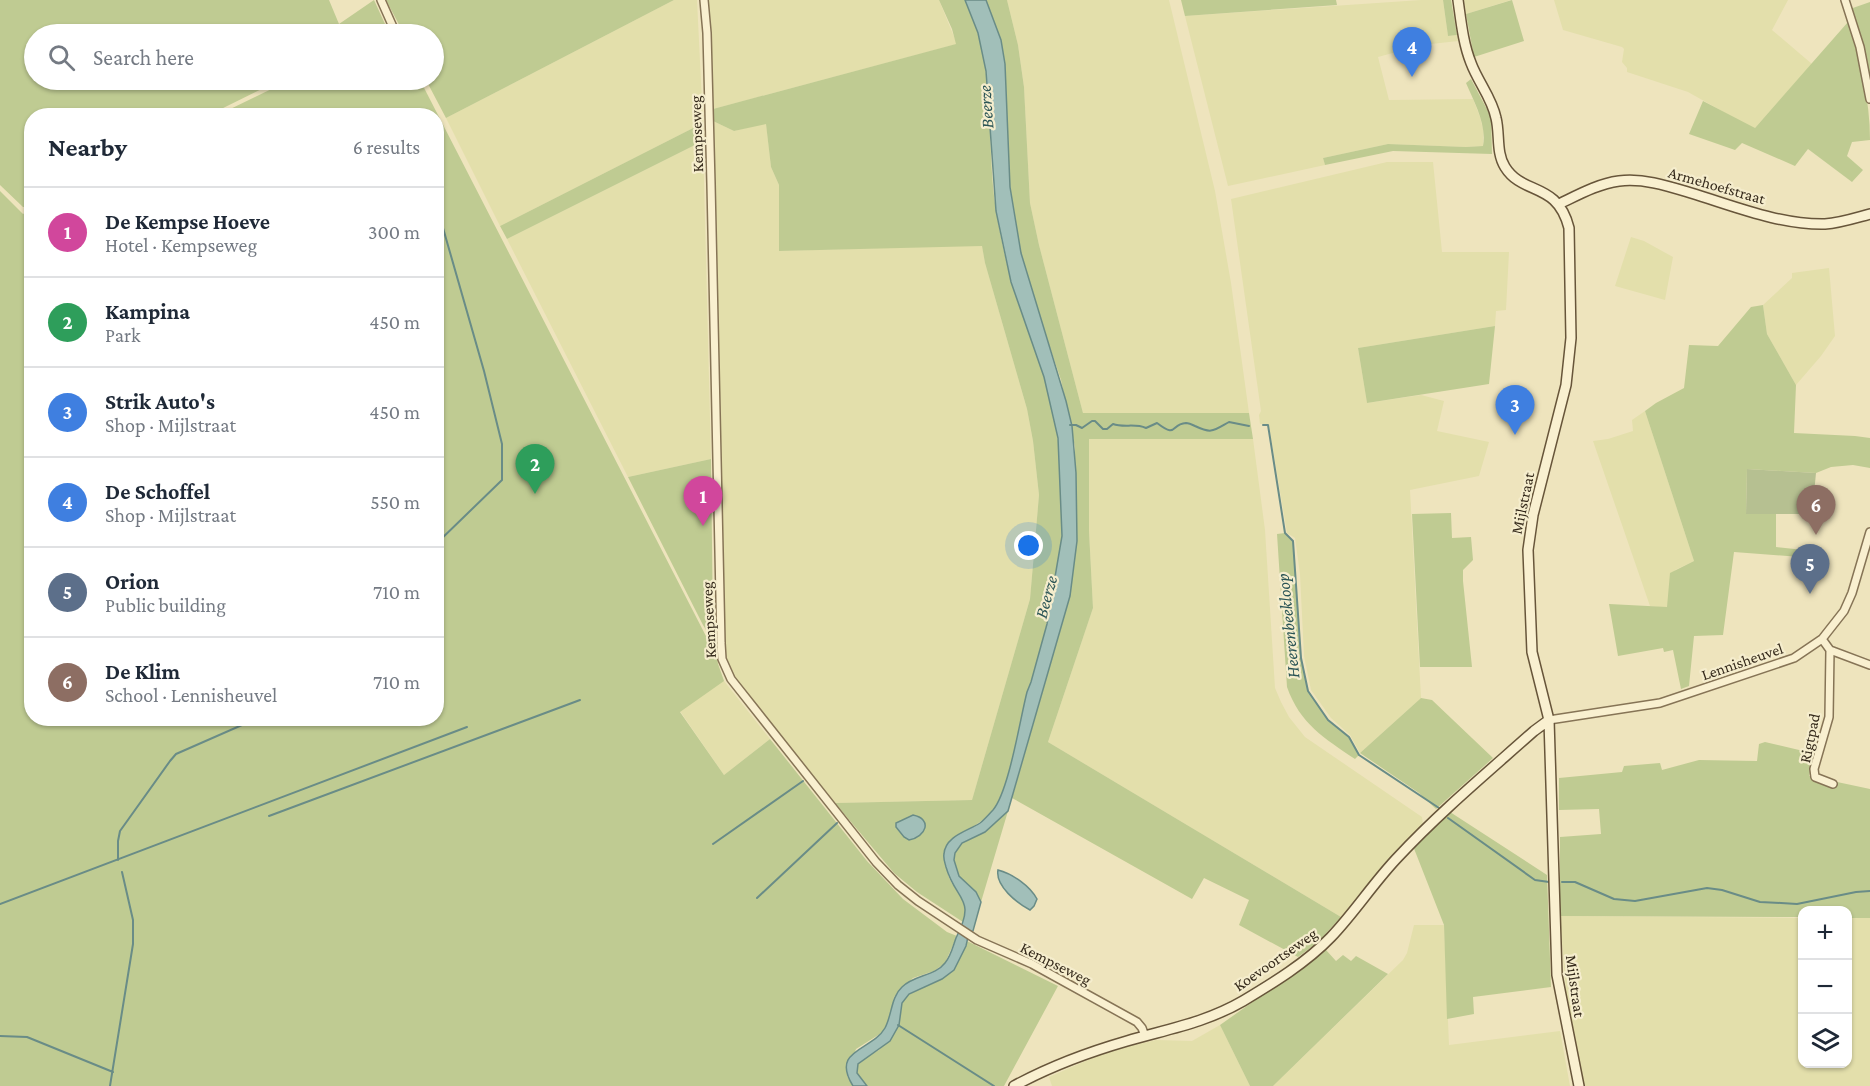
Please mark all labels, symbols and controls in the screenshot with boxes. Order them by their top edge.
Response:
search box [24,24,444,90]
pin: 4 [1392,28,1432,77]
icon: search [45,41,78,74]
text: Search here [93,45,194,70]
water label: Beerze [974,84,997,129]
street label: Kempseweg [687,95,707,173]
text: Nearby [48,133,127,162]
text: 6 results [353,136,420,158]
street label: Armehoefstraat [1666,164,1768,208]
text: De Kempse Hoeve [105,209,270,234]
text: 1 [64,221,71,243]
text: 300 m [368,221,420,243]
text: Hotel · Kempseweg [105,234,257,256]
text: Kampina [105,299,190,324]
text: 2 [62,311,73,333]
text: 450 m [369,311,420,333]
text: Park [105,324,141,346]
pin: 3 [1496,386,1534,435]
text: Strik Auto's [105,389,215,414]
text: 3 [63,401,72,423]
text: 450 m [369,401,420,423]
text: Shop · Mijlstraat [105,414,236,436]
pin: 2 [516,444,554,494]
street label: Mijlstraat [1508,470,1538,536]
pin: 1 [684,476,722,526]
text: De Schoffel [105,479,210,504]
pin: 6 [1796,486,1836,535]
text: 4 [62,491,73,513]
text: 550 m [370,491,420,513]
text: Shop · Mijlstraat [105,504,236,526]
your location [1014,531,1043,560]
pin: 5 [1790,544,1830,594]
text: Orion [105,569,159,594]
water label: Heerenbeekloop [1273,572,1303,679]
water label: Beerze [1031,573,1061,621]
text: 5 [63,581,72,603]
text: 710 m [373,581,420,603]
street label: Kempseweg [698,581,720,659]
text: Public building [105,594,226,616]
street label: Lennisheuvel [1699,640,1785,683]
text: De Klim [105,659,180,684]
text: 6 [62,671,73,693]
text: 710 m [373,671,420,693]
text: School · Lennisheuvel [105,684,277,706]
street label: Rigtpad [1796,711,1824,765]
map controls [1798,906,1852,1068]
button: + [1798,906,1852,960]
street label: Koevoortseweg [1230,924,1321,995]
street label: Kempseweg [1017,938,1094,989]
street label: Mijlstraat [1562,954,1588,1019]
button: − [1798,960,1852,1014]
button: layers [1798,1014,1852,1068]

